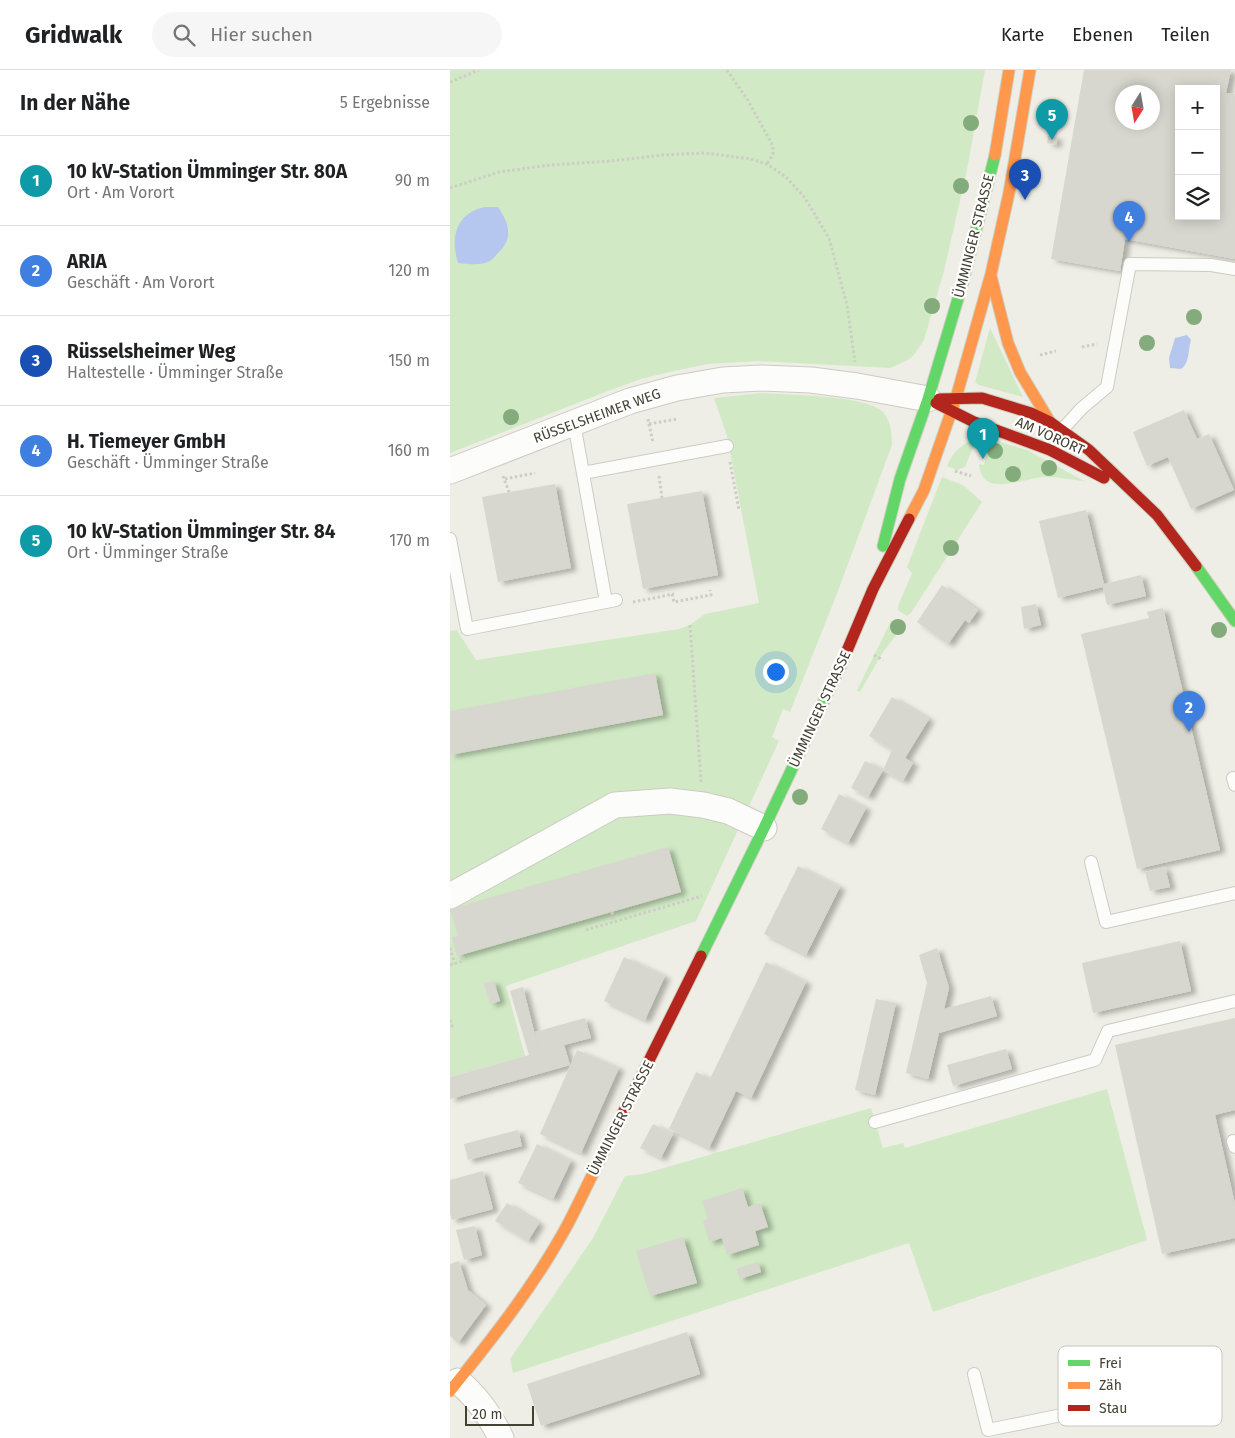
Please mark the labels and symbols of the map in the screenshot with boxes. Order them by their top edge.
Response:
north arrow [1115,85,1160,130]
pin: 5 [1036,99,1068,140]
pin: 3 [1009,159,1041,200]
street label: ÜMMINGER STRASSE [949,172,998,300]
pin: 4 [1113,201,1145,242]
street label: RÜSSELSHEIMER WEG [531,384,663,447]
street label: AM VORORT [1013,413,1088,459]
pin: 1 [967,418,999,459]
street label: ÜMMINGER STRASSE [785,647,855,770]
your location [763,659,789,685]
pin: 2 [1173,691,1205,732]
street label: ÜMMINGER STRASSE [584,1057,657,1178]
legend [1058,1346,1222,1426]
text: Frei [1099,1355,1122,1372]
text: Zäh [1099,1377,1122,1394]
text: Stau [1099,1400,1127,1417]
scale bar [465,1403,534,1426]

